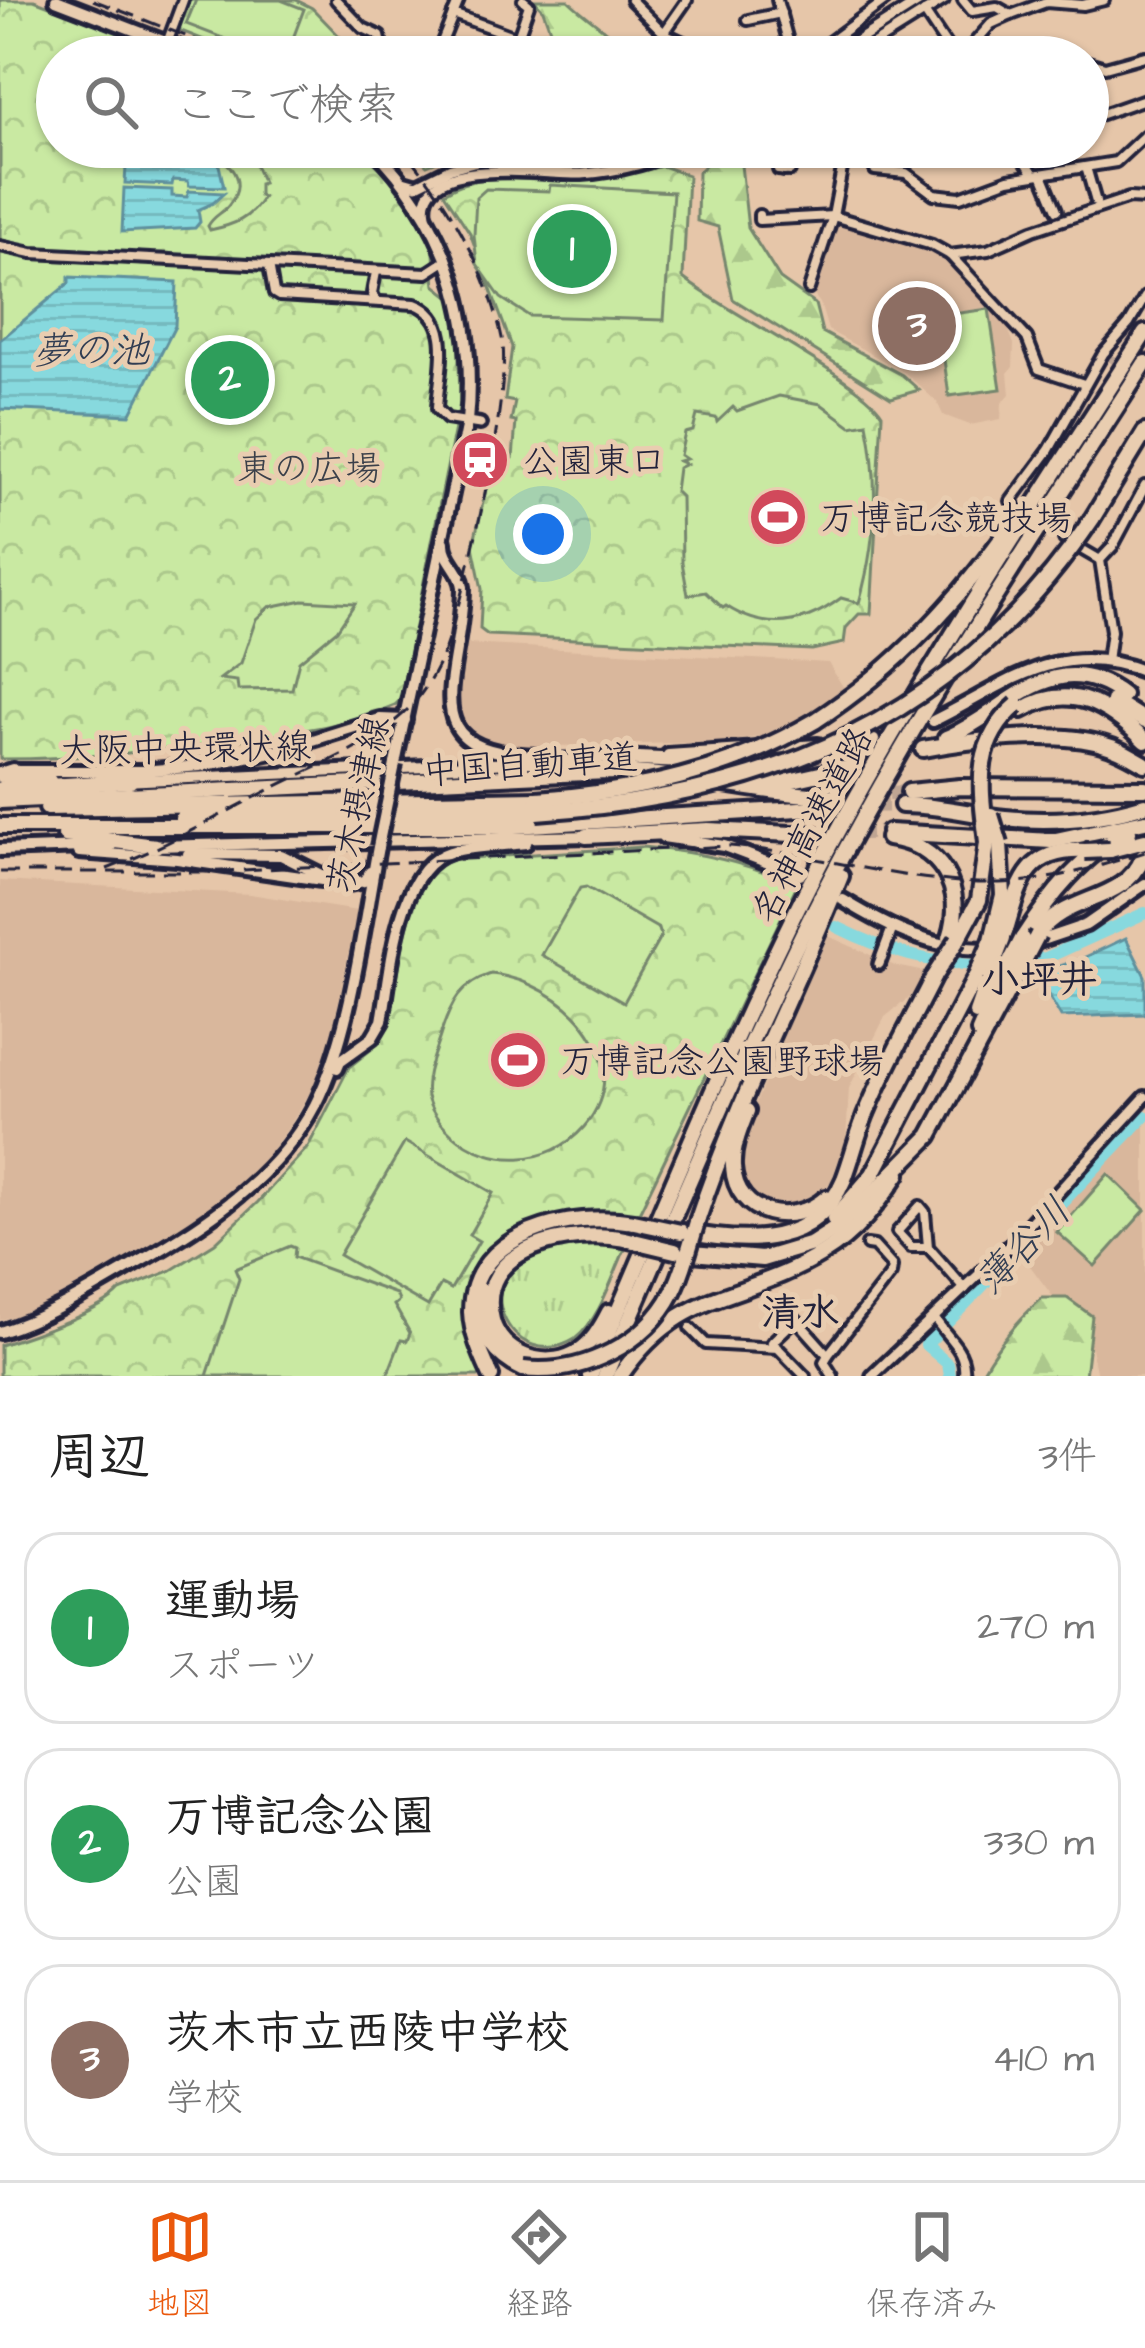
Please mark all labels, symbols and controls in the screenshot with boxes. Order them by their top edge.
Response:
search box [36,36,1109,168]
icon: search [78,69,144,135]
text: ここで検索 [174,75,399,137]
pin: 1 [533,204,611,294]
pin: 3 [878,281,956,371]
water label: 夢の池 [32,325,150,379]
pin: 2 [191,335,269,425]
station icon: 公園東口 [449,429,511,491]
place label: 公園東口 [522,437,666,488]
park label: 東の広場 [237,444,381,495]
sports icon: 万博記念競技場 [747,486,809,548]
place label: 万博記念競技場 [820,494,1072,545]
your location [513,504,573,564]
street label: 茨木摂津線 [316,711,403,898]
street label: 名神高速道路 [740,718,886,933]
street label: 大阪中央環状線 [59,722,311,777]
street label: 中国自動車道 [421,733,640,798]
district label: 小坪井 [980,954,1098,1008]
sports icon: 万博記念公園野球場 [487,1029,549,1091]
place label: 万博記念公園野球場 [560,1037,884,1088]
water label: 薄谷川 [964,1186,1084,1308]
district label: 清水 [761,1287,839,1341]
text: 周辺 [48,1423,150,1494]
text: 3件 [1038,1431,1097,1485]
text: 運動場 [165,1571,300,1633]
text: 1 [88,1601,93,1655]
text: 270 m [977,1601,1094,1655]
text: スポーツ [165,1640,320,1694]
text: 万博記念公園 [165,1787,435,1849]
text: 2 [79,1817,101,1871]
text: 330 m [984,1817,1094,1871]
text: 公園 [165,1856,243,1910]
text: 茨木市立西陵中学校 [165,2003,570,2065]
text: 3 [80,2033,100,2087]
text: 410 m [992,2033,1094,2087]
text: 学校 [165,2072,243,2126]
tab: 地図 [147,2204,213,2327]
tab: 経路 [506,2204,572,2327]
tab: 保存済み [866,2204,998,2327]

